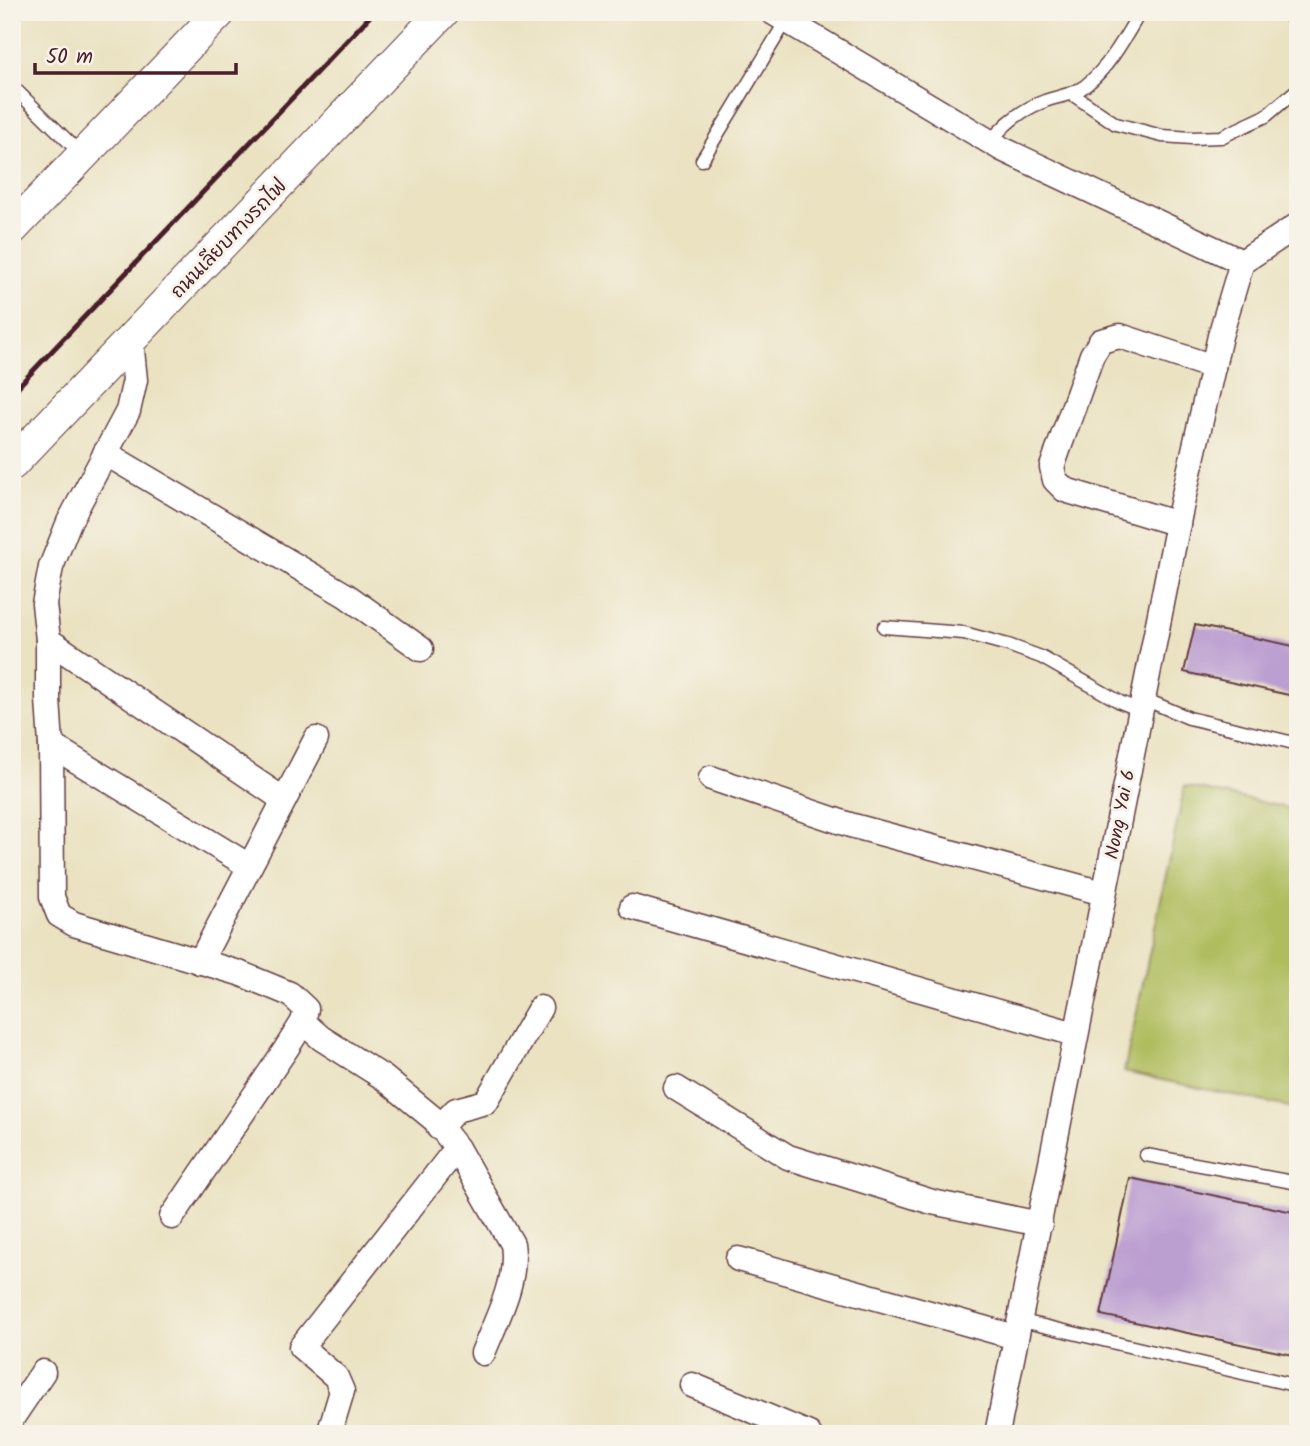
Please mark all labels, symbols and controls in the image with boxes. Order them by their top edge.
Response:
scale bar [35,32,236,76]
text: 50 m [46,41,93,74]
street label: ถนนเลียบทางรถไฟ [164,173,295,306]
street label: Nong Yai 6 [1098,767,1144,862]

